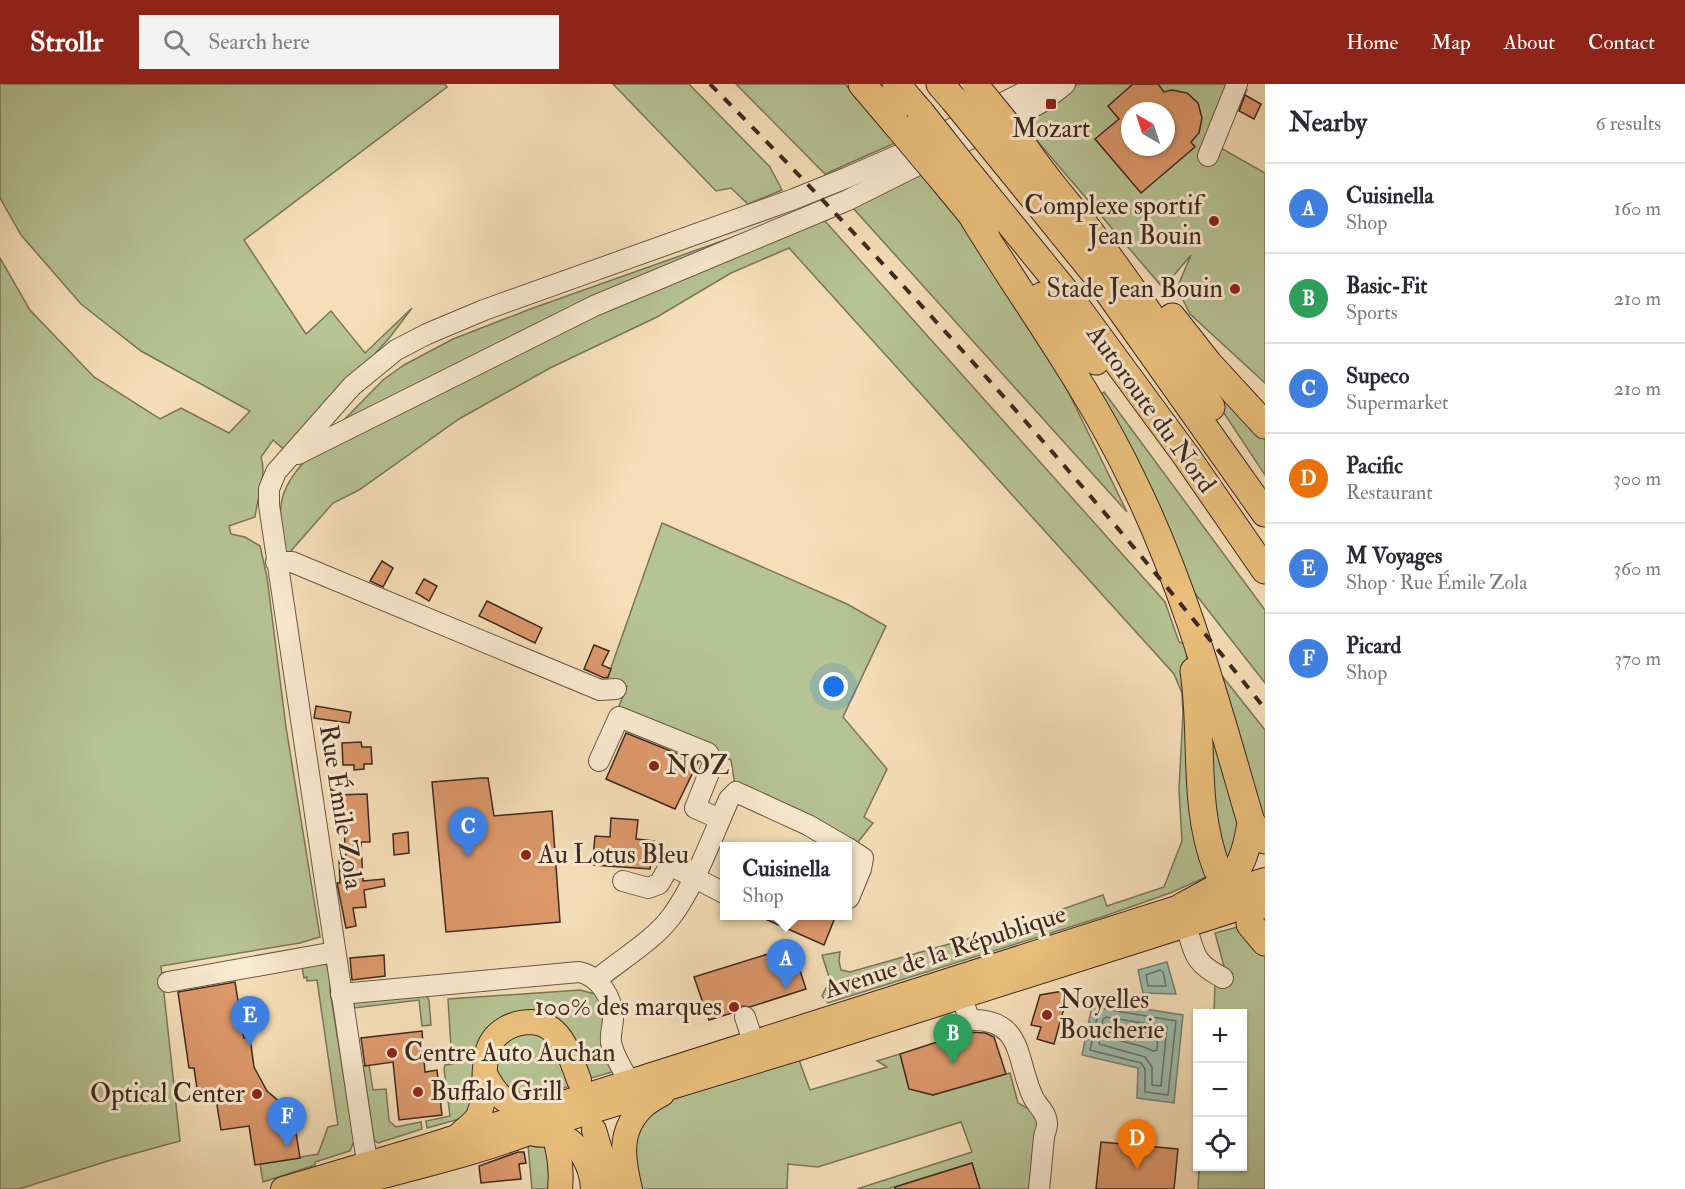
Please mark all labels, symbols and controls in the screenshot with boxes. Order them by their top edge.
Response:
search box [139,15,559,69]
text: Strollr [30,25,103,60]
icon: search [160,26,193,59]
text: Search here [208,28,310,56]
text: Home [1346,29,1398,56]
text: Map [1431,29,1471,56]
text: About [1504,29,1555,56]
text: Contact [1588,29,1655,56]
marker: Mozart [1044,97,1058,111]
north arrow [1121,102,1175,156]
text: Nearby [1289,107,1367,139]
text: 6 results [1595,111,1661,136]
place label: Mozart [1012,113,1090,145]
text: Cuisinella [1346,182,1433,210]
place label: Complexe sportif Jean Bouin [1024,190,1206,252]
text: A [1302,196,1315,221]
text: 160 m [1614,196,1661,221]
text: Shop [1346,210,1387,235]
marker: Complexe sportif Jean Bouin [1207,214,1221,228]
text: Basic-Fit [1346,272,1427,300]
place label: Stade Jean Bouin [1046,273,1223,305]
marker: Stade Jean Bouin [1228,282,1242,296]
text: B [1302,286,1315,311]
text: 210 m [1614,286,1661,311]
text: Sports [1346,300,1398,325]
street label: Autoroute du Nord [1079,318,1223,500]
text: Supeco [1346,362,1409,390]
text: C [1301,376,1316,401]
text: 210 m [1614,376,1661,401]
text: Supermarket [1346,390,1449,415]
text: Pacific [1346,452,1403,480]
text: D [1300,466,1317,491]
text: 300 m [1613,466,1661,491]
text: Restaurant [1346,480,1433,505]
text: M Voyages [1346,542,1442,570]
text: E [1301,556,1316,581]
text: 360 m [1613,556,1661,581]
text: Shop · Rue Émile Zola [1346,570,1527,595]
text: Picard [1346,632,1401,660]
text: F [1302,646,1315,671]
text: 370 m [1614,646,1661,671]
text: Shop [1346,660,1387,685]
your location [819,672,848,701]
street label: Rue Émile Zola [312,722,372,892]
place label: NOZ [666,750,730,782]
marker: NOZ [647,759,661,773]
pin: C [448,808,488,857]
place label: Au Lotus Bleu [537,839,689,871]
popup [720,842,852,920]
marker: Au Lotus Bleu [519,848,533,862]
text: Cuisinella [742,855,830,883]
text: Shop [742,883,784,908]
street label: Avenue de la République [819,898,1070,1007]
pin: A [766,940,806,989]
place label: Noyelles Boucherie [1059,984,1164,1046]
place label: 100% des marques [535,991,722,1023]
pin: E [230,996,270,1046]
marker: 100% des marques [727,1000,741,1014]
marker: Noyelles Boucherie [1040,1008,1054,1022]
map controls [1193,1009,1247,1171]
button: + [1193,1009,1247,1063]
pin: B [934,1014,972,1064]
place label: Centre Auto Auchan [404,1037,616,1069]
marker: Centre Auto Auchan [385,1046,399,1060]
button: − [1193,1063,1247,1117]
place label: Buffalo Grill [430,1076,563,1108]
place label: Optical Center [90,1078,245,1111]
marker: Buffalo Grill [411,1085,425,1099]
marker: Optical Center [250,1087,264,1101]
pin: F [268,1098,306,1147]
button: locate [1193,1117,1247,1171]
pin: D [1118,1120,1156,1169]

